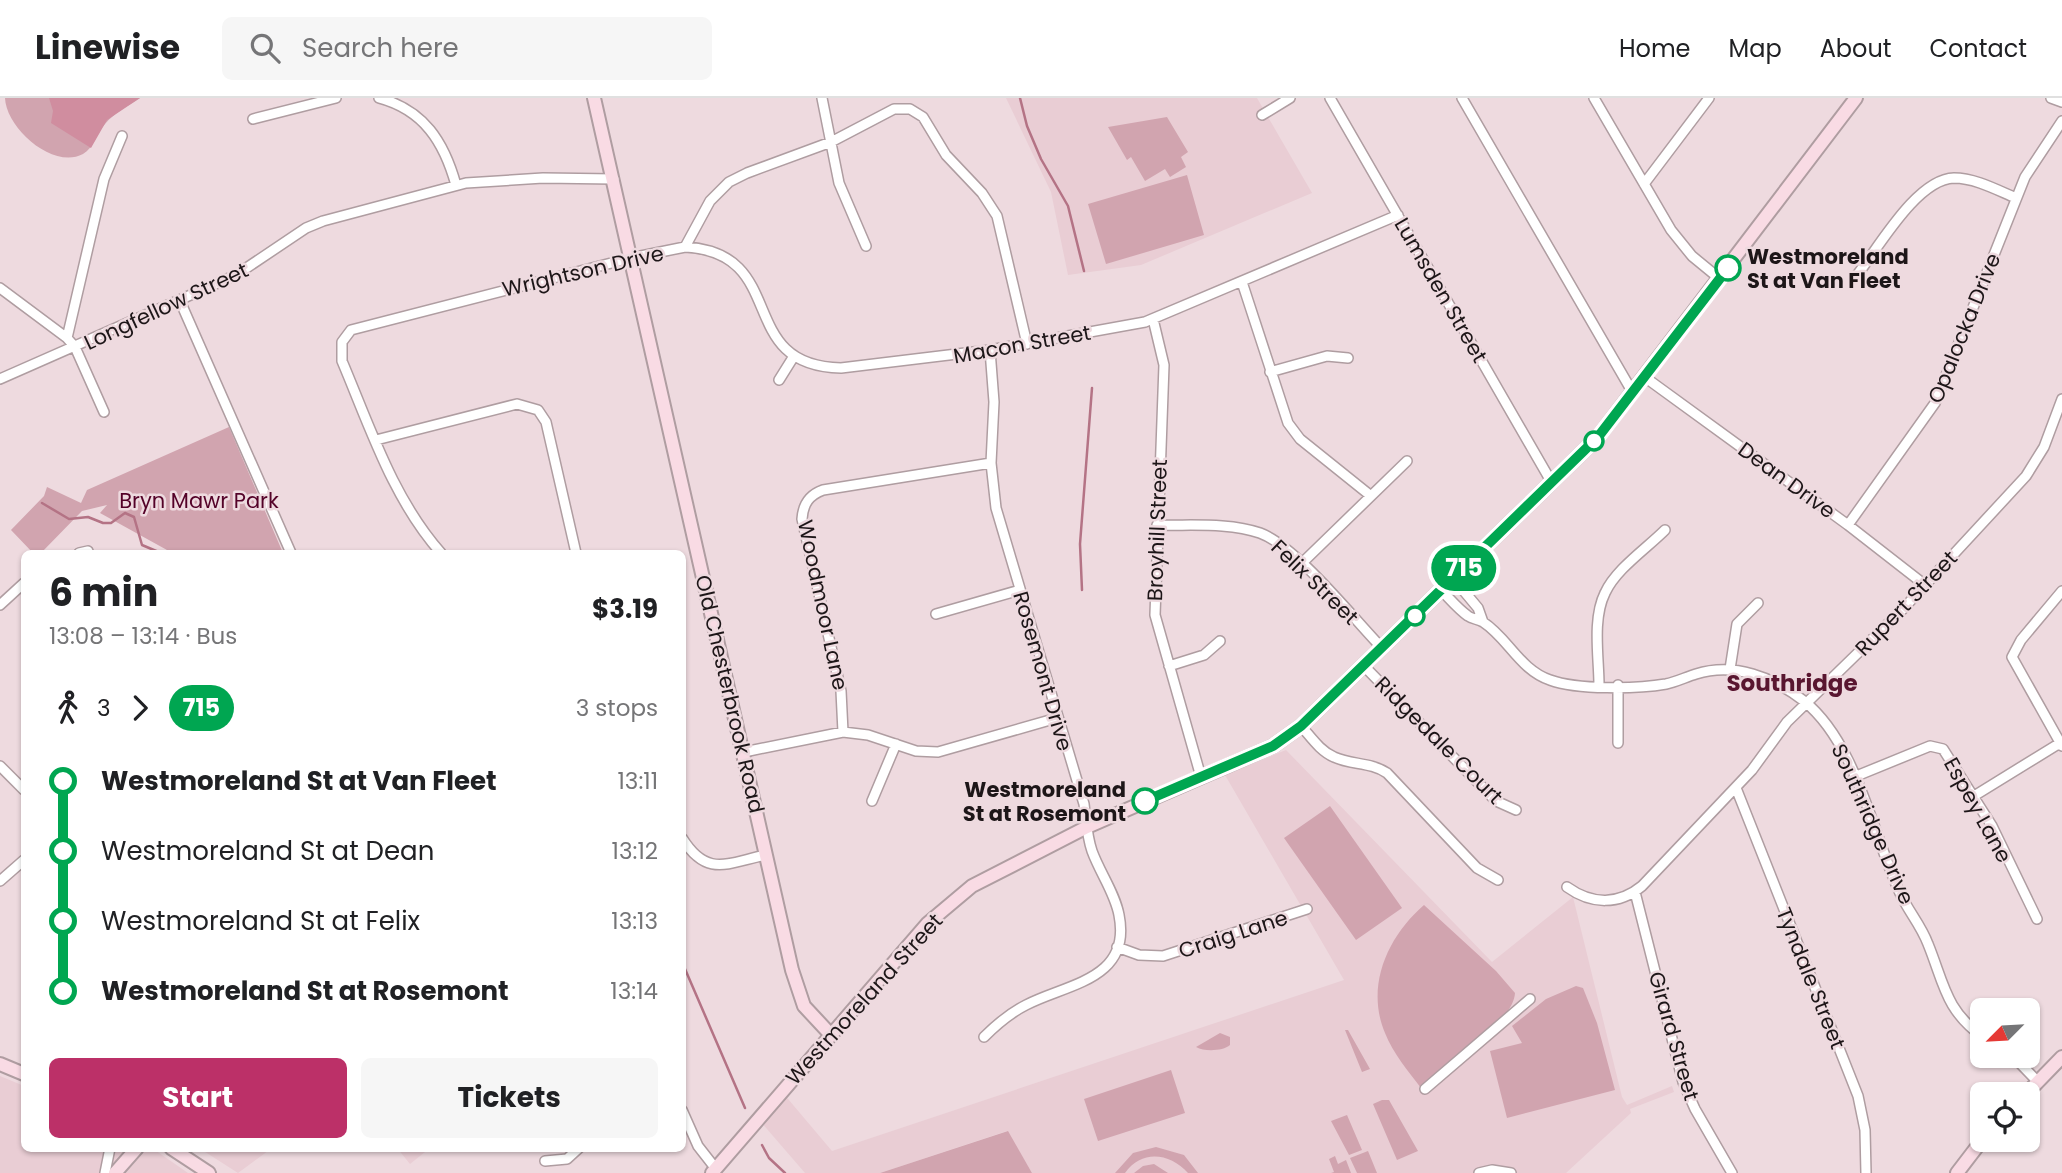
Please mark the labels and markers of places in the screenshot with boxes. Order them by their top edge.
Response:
place label: Westmoreland St at Van Fleet [1747,242,1909,295]
marker: Westmoreland St at Van Fleet [1715,255,1741,281]
unlabelled marker [1584,431,1604,451]
unlabelled marker [1405,606,1425,626]
place label: Westmoreland St at Rosemont [963,775,1126,828]
marker: Westmoreland St at Rosemont [1132,788,1158,814]

